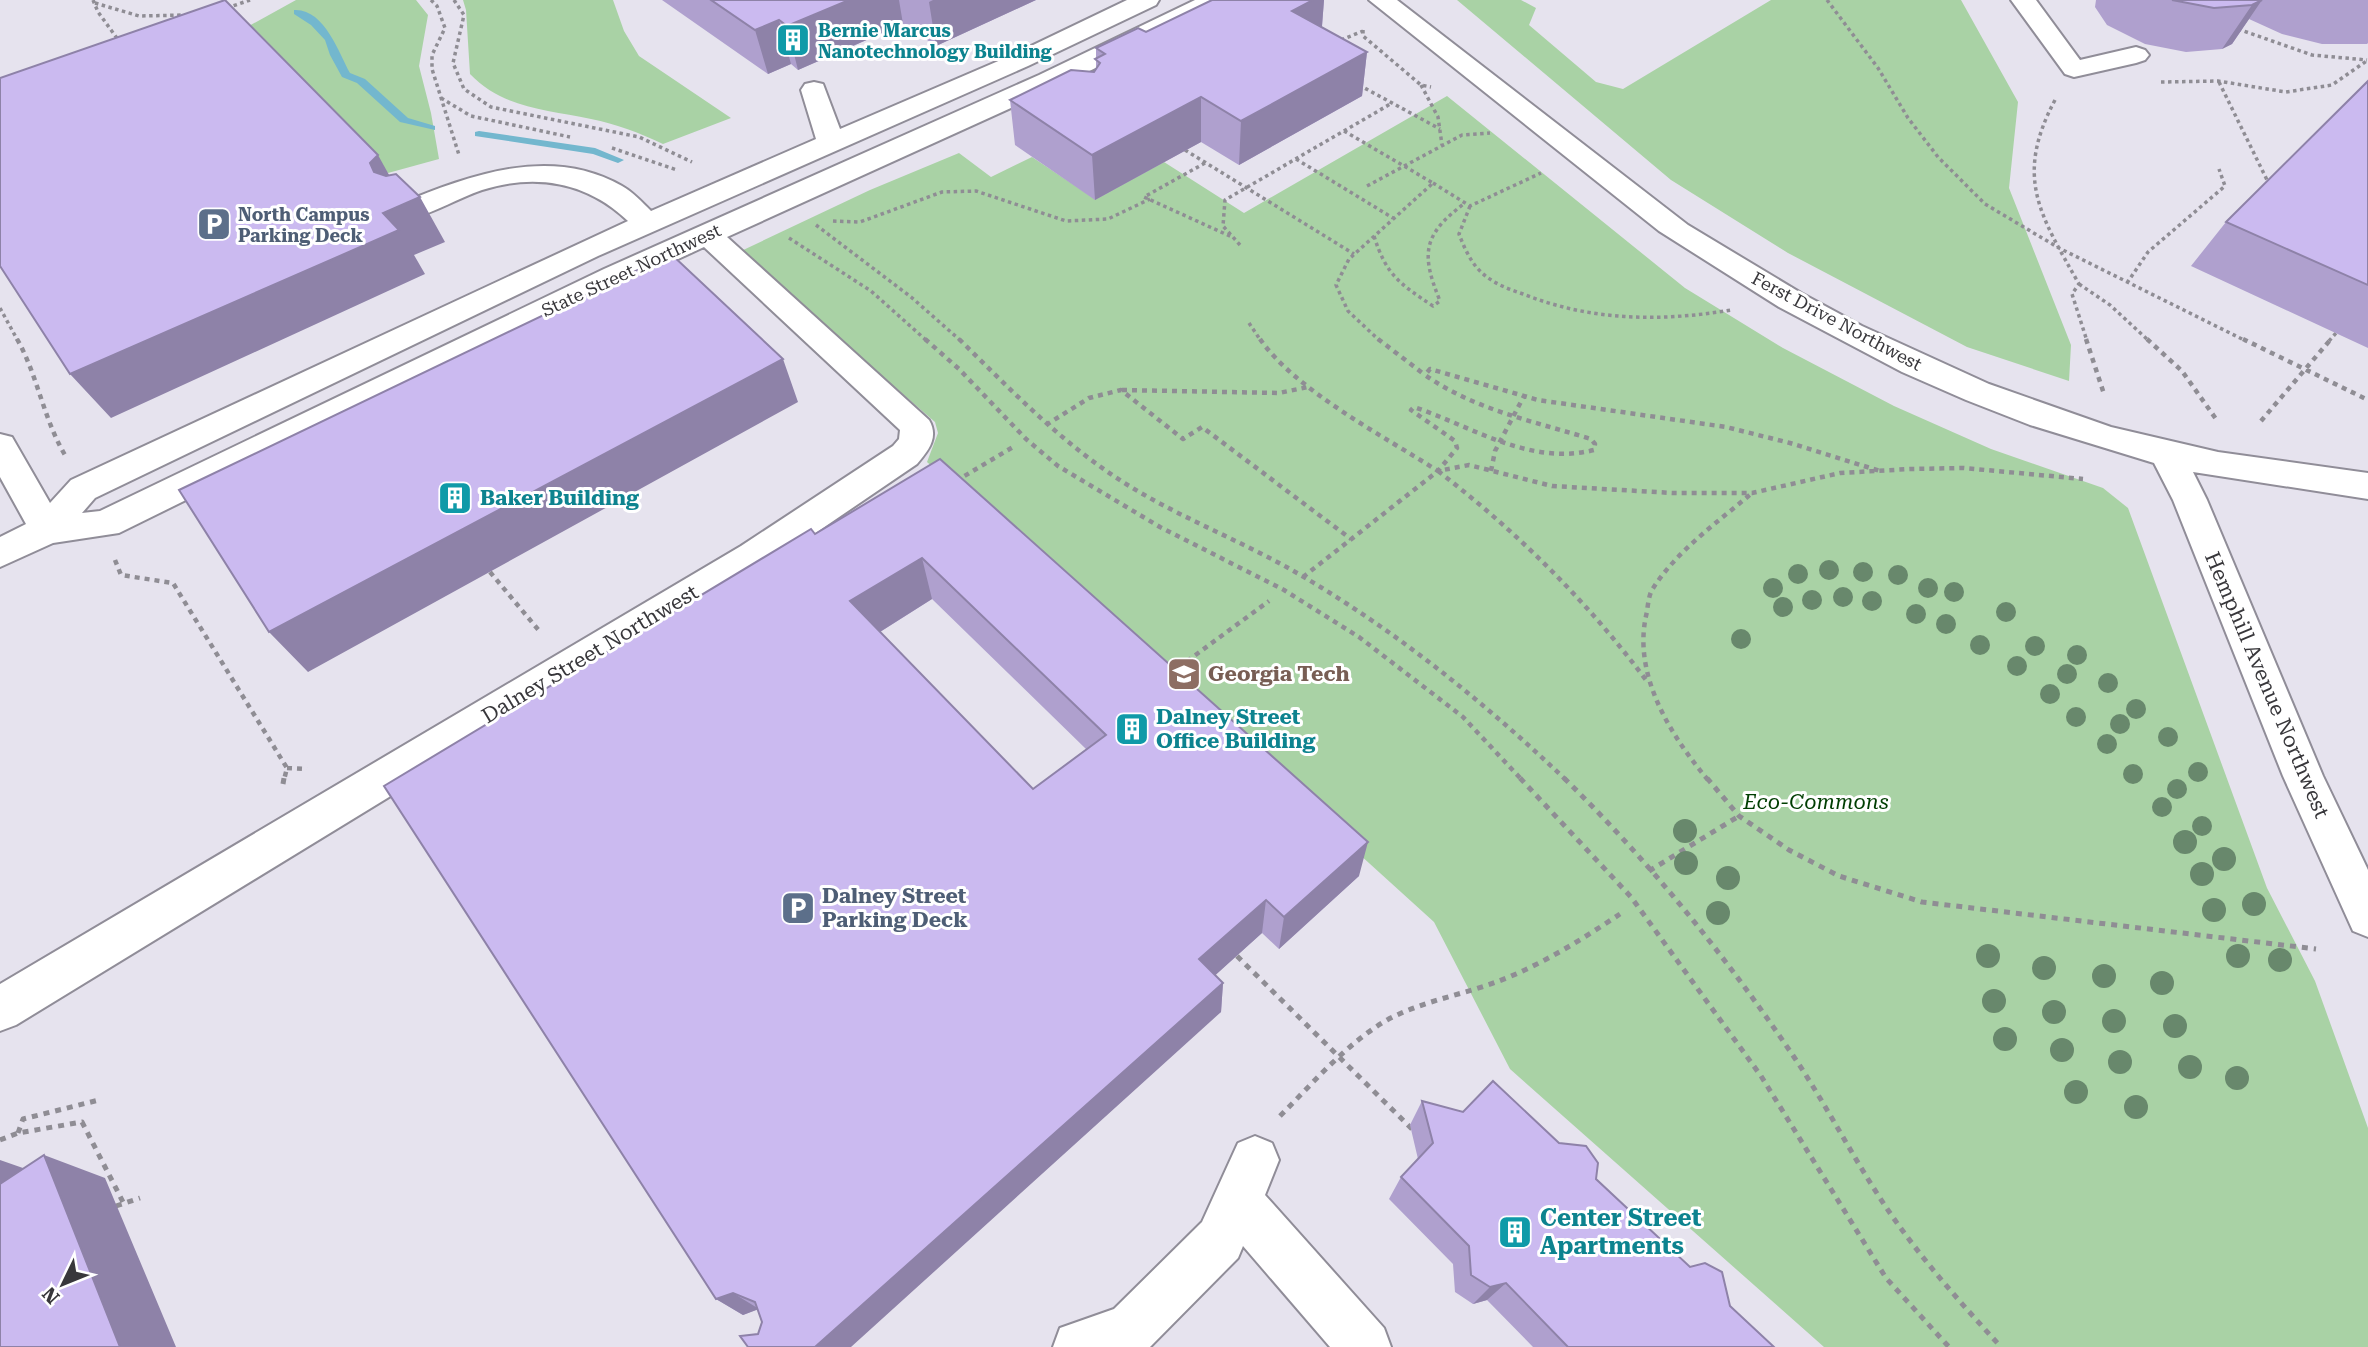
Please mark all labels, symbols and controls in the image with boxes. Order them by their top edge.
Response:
place label: Bernie Marcus Nanotechnology Building [818,20,1053,62]
building icon: Bernie Marcus Nanotechnology Building [774,21,812,59]
place label: North Campus Parking Deck [238,204,370,246]
parking icon: North Campus Parking Deck [195,205,233,243]
street label: State Street Northwest [538,219,724,321]
street label: Ferst Drive Northwest [1748,267,1926,375]
building icon: Baker Building [436,479,474,517]
place label: Baker Building [480,486,639,510]
street label: Hemphill Avenue Northwest [2200,548,2334,822]
street label: Dalney Street Northwest [477,580,703,728]
school or university icon: Georgia Tech [1165,655,1203,693]
place label: Georgia Tech [1208,662,1350,686]
place label: Dalney Street Office Building [1156,705,1315,753]
building icon: Dalney Street Office Building [1113,710,1151,748]
park label: Eco-Commons [1742,790,1889,814]
place label: Dalney Street Parking Deck [822,884,968,932]
parking icon: Dalney Street Parking Deck [779,889,817,927]
place label: Center Street Apartments [1540,1204,1702,1260]
building icon: Center Street Apartments [1496,1213,1534,1251]
north arrow [28,1249,98,1319]
text: N [37,1282,64,1308]

